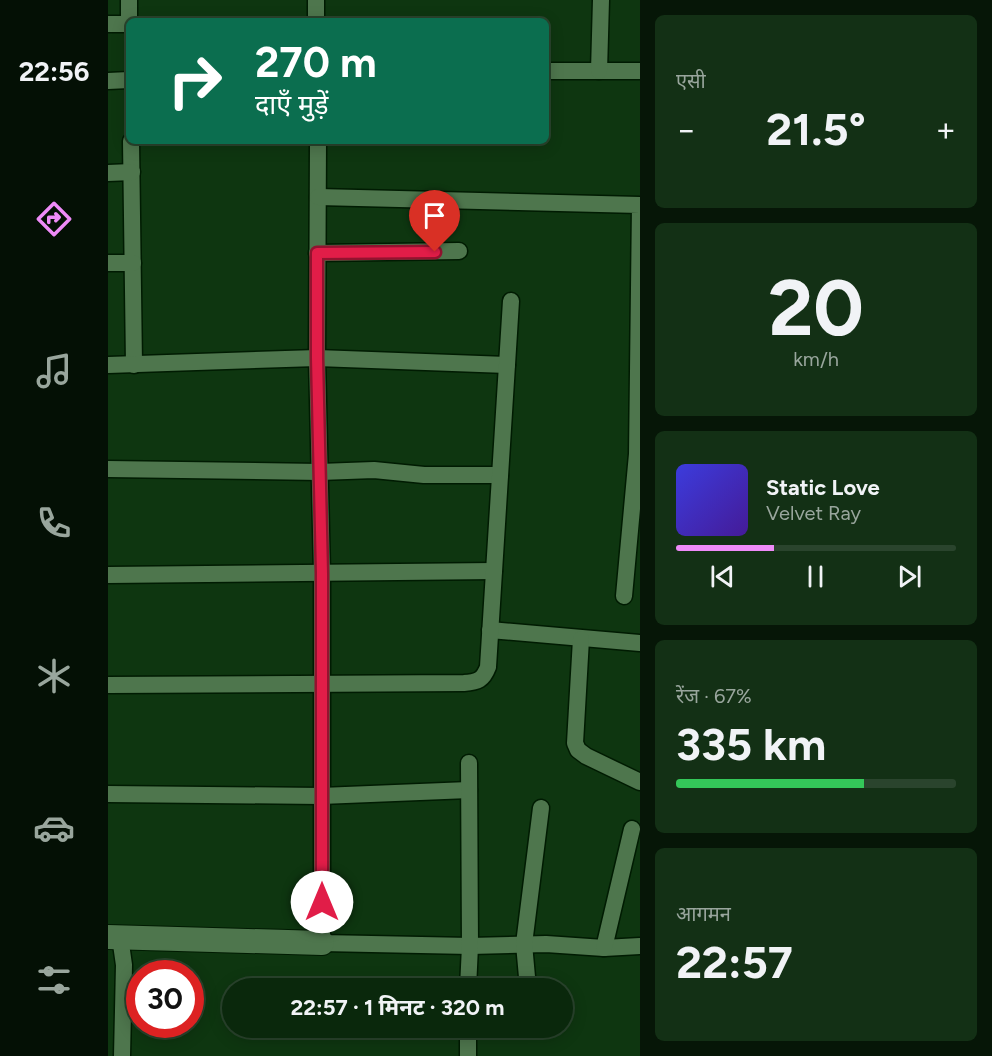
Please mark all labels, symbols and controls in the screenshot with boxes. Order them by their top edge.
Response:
text: 270 m [255,37,377,88]
icon: right [156,42,234,120]
text: 22:56 [19,55,89,88]
text: एसी [676,69,706,93]
text: दाएँ मुड़ें [255,88,329,121]
text: 21.5° [766,102,866,156]
text: − [676,110,697,149]
text: + [935,110,956,149]
pin [409,190,460,252]
icon: directions [33,198,75,240]
icon: arrive [418,199,451,232]
text: 20 [768,261,864,355]
text: km/h [793,347,839,371]
icon: music [33,350,75,392]
text: Static Love [766,474,880,501]
text: Velvet Ray [766,501,861,525]
icon: phone [33,502,75,544]
icon: previous [706,560,739,593]
icon: pause [799,560,832,593]
icon: next [893,560,926,593]
icon: climate [33,655,75,697]
text: रेंज · 67% [676,684,752,708]
text: 335 km [676,717,826,771]
icon: car [33,807,75,849]
position arrow [290,870,354,934]
text: आगमन [676,902,731,926]
text: 22:57 [676,935,793,989]
icon: filters [33,959,75,1001]
speed limit sign: 30 [126,960,204,1038]
text: 22:57 · 1 मिनट · 320 m [291,994,504,1021]

